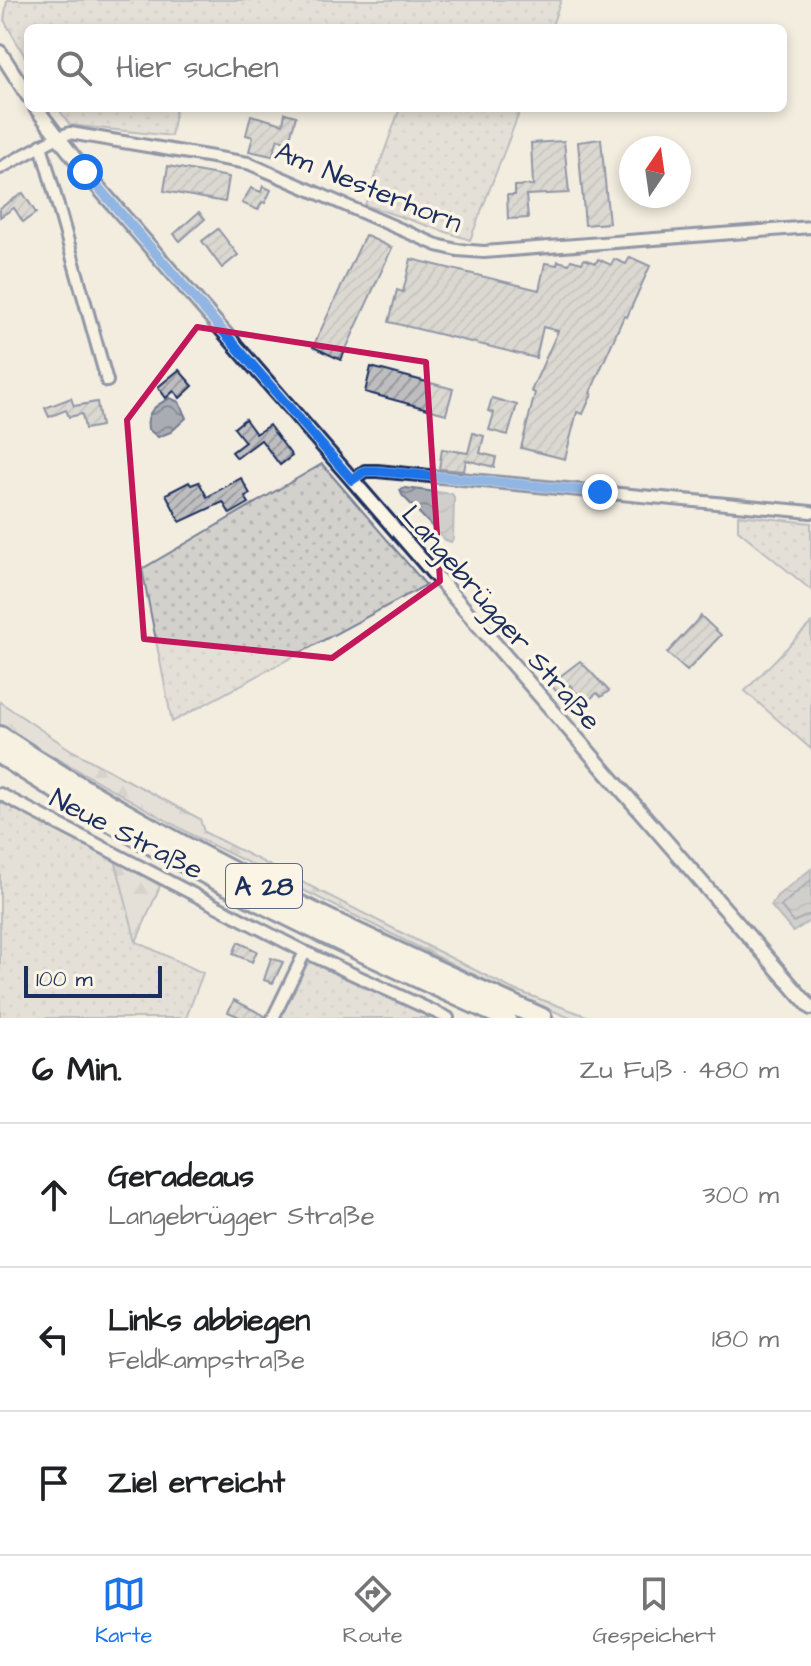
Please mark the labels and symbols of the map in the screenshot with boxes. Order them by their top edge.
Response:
street label: Am Nesterhorn [269,132,468,243]
north arrow [619,136,691,208]
route start [67,154,103,190]
route end [582,474,618,510]
street label: Langebrügger Straße [391,497,610,740]
street label: Neue Straße [43,779,210,890]
road number: A 28 [226,864,302,908]
scale bar [24,962,162,998]

